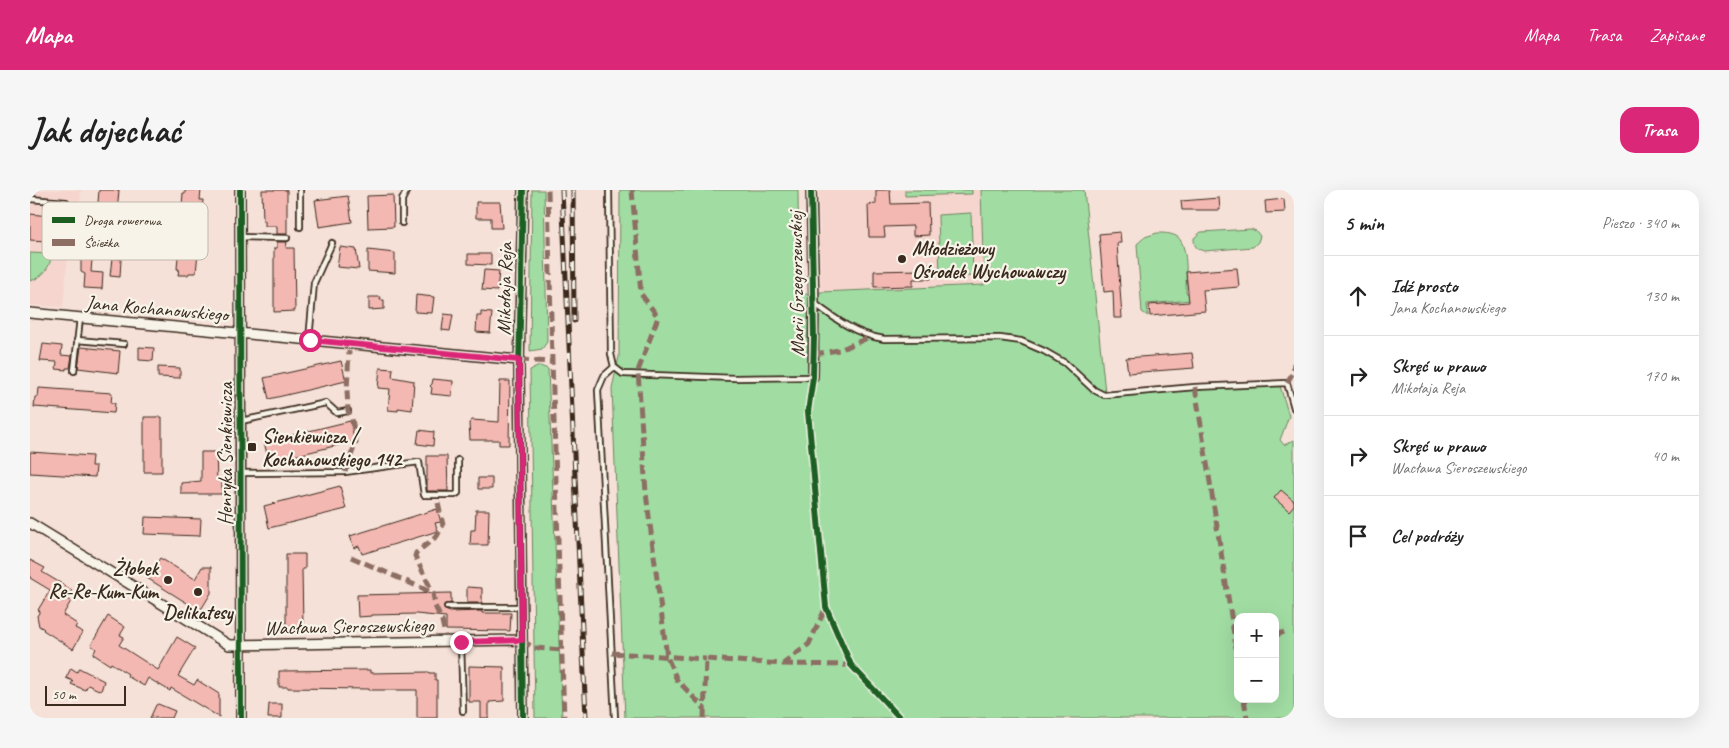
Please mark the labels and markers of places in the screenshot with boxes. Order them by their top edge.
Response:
place label: Młodzieżowy Ośrodek Wychowawczy [912,236,1067,285]
marker: Młodzieżowy Ośrodek Wychowawczy [896,253,908,265]
place label: Sienkiewicza / Kochanowskiego 142 [262,424,403,472]
marker: Sienkiewicza / Kochanowskiego 142 [246,441,258,453]
place label: Żłobek Re-Re-Kum-Kum [48,556,160,604]
marker: Żłobek Re-Re-Kum-Kum [162,574,174,586]
marker: Delikatesy [192,586,204,598]
place label: Delikatesy [163,600,235,626]

